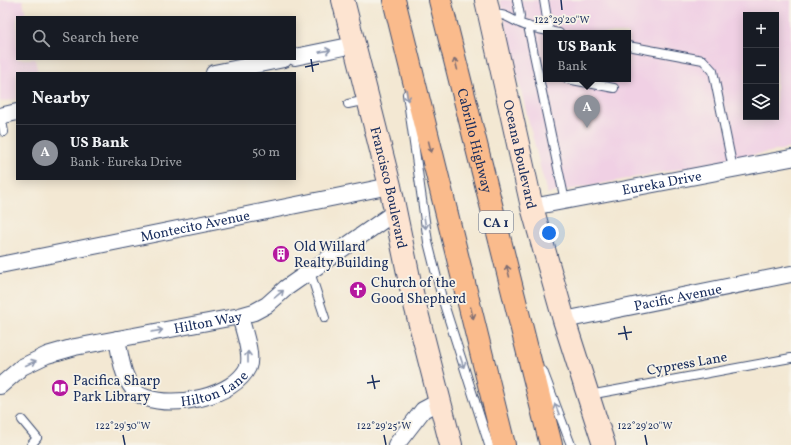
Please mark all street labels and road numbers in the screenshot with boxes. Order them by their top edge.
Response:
street label: Cabrillo Highway [451,87,496,196]
street label: Oceana Boulevard [497,98,540,211]
street label: Francisco Boulevard [364,125,411,250]
street label: Eureka Drive [621,167,704,201]
street label: Montecito Avenue [139,207,252,247]
road number: CA 1 [479,211,513,233]
street label: Pacific Avenue [632,280,724,317]
street label: Hilton Way [172,308,244,339]
street label: Cypress Lane [646,348,729,381]
street label: Hilton Lane [180,367,254,412]

